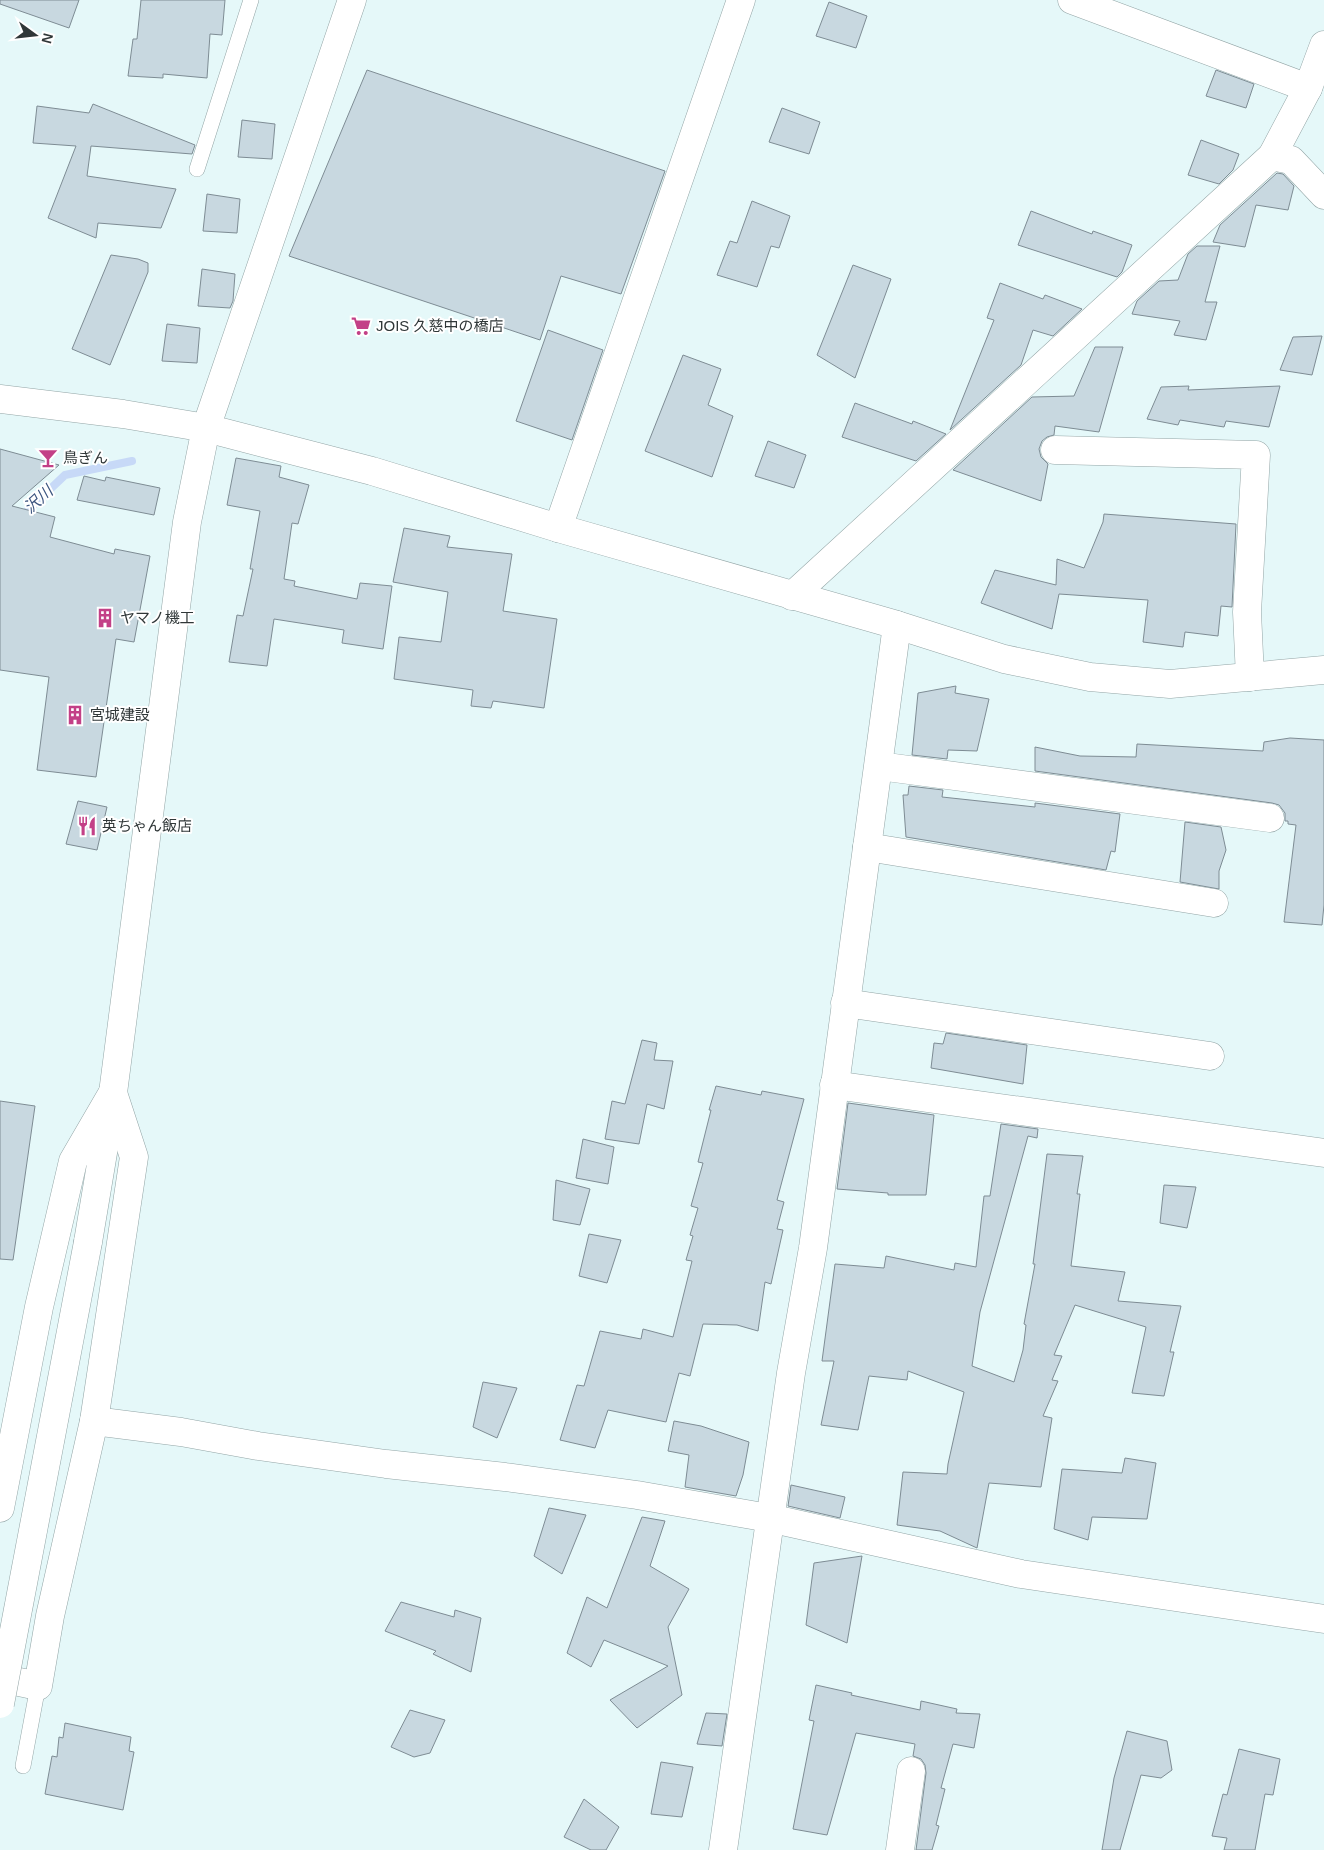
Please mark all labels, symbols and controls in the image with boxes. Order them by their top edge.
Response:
north arrow [10,10,60,60]
text: N [39,31,57,45]
supermarket icon: JOIS 久慈中の橋店 [350,315,372,337]
place label: JOIS 久慈中の橋店 [376,317,504,334]
bar icon: 鳥ぎん [37,447,59,469]
place label: 鳥ぎん [63,449,108,466]
water label: 沢川 [21,481,57,516]
building icon: ヤマノ機工 [94,607,116,629]
place label: ヤマノ機工 [120,609,195,626]
building icon: 宮城建設 [64,704,86,726]
place label: 宮城建設 [90,706,150,723]
restaurant icon: 英ちゃん飯店 [76,815,98,837]
place label: 英ちゃん飯店 [102,817,192,834]

